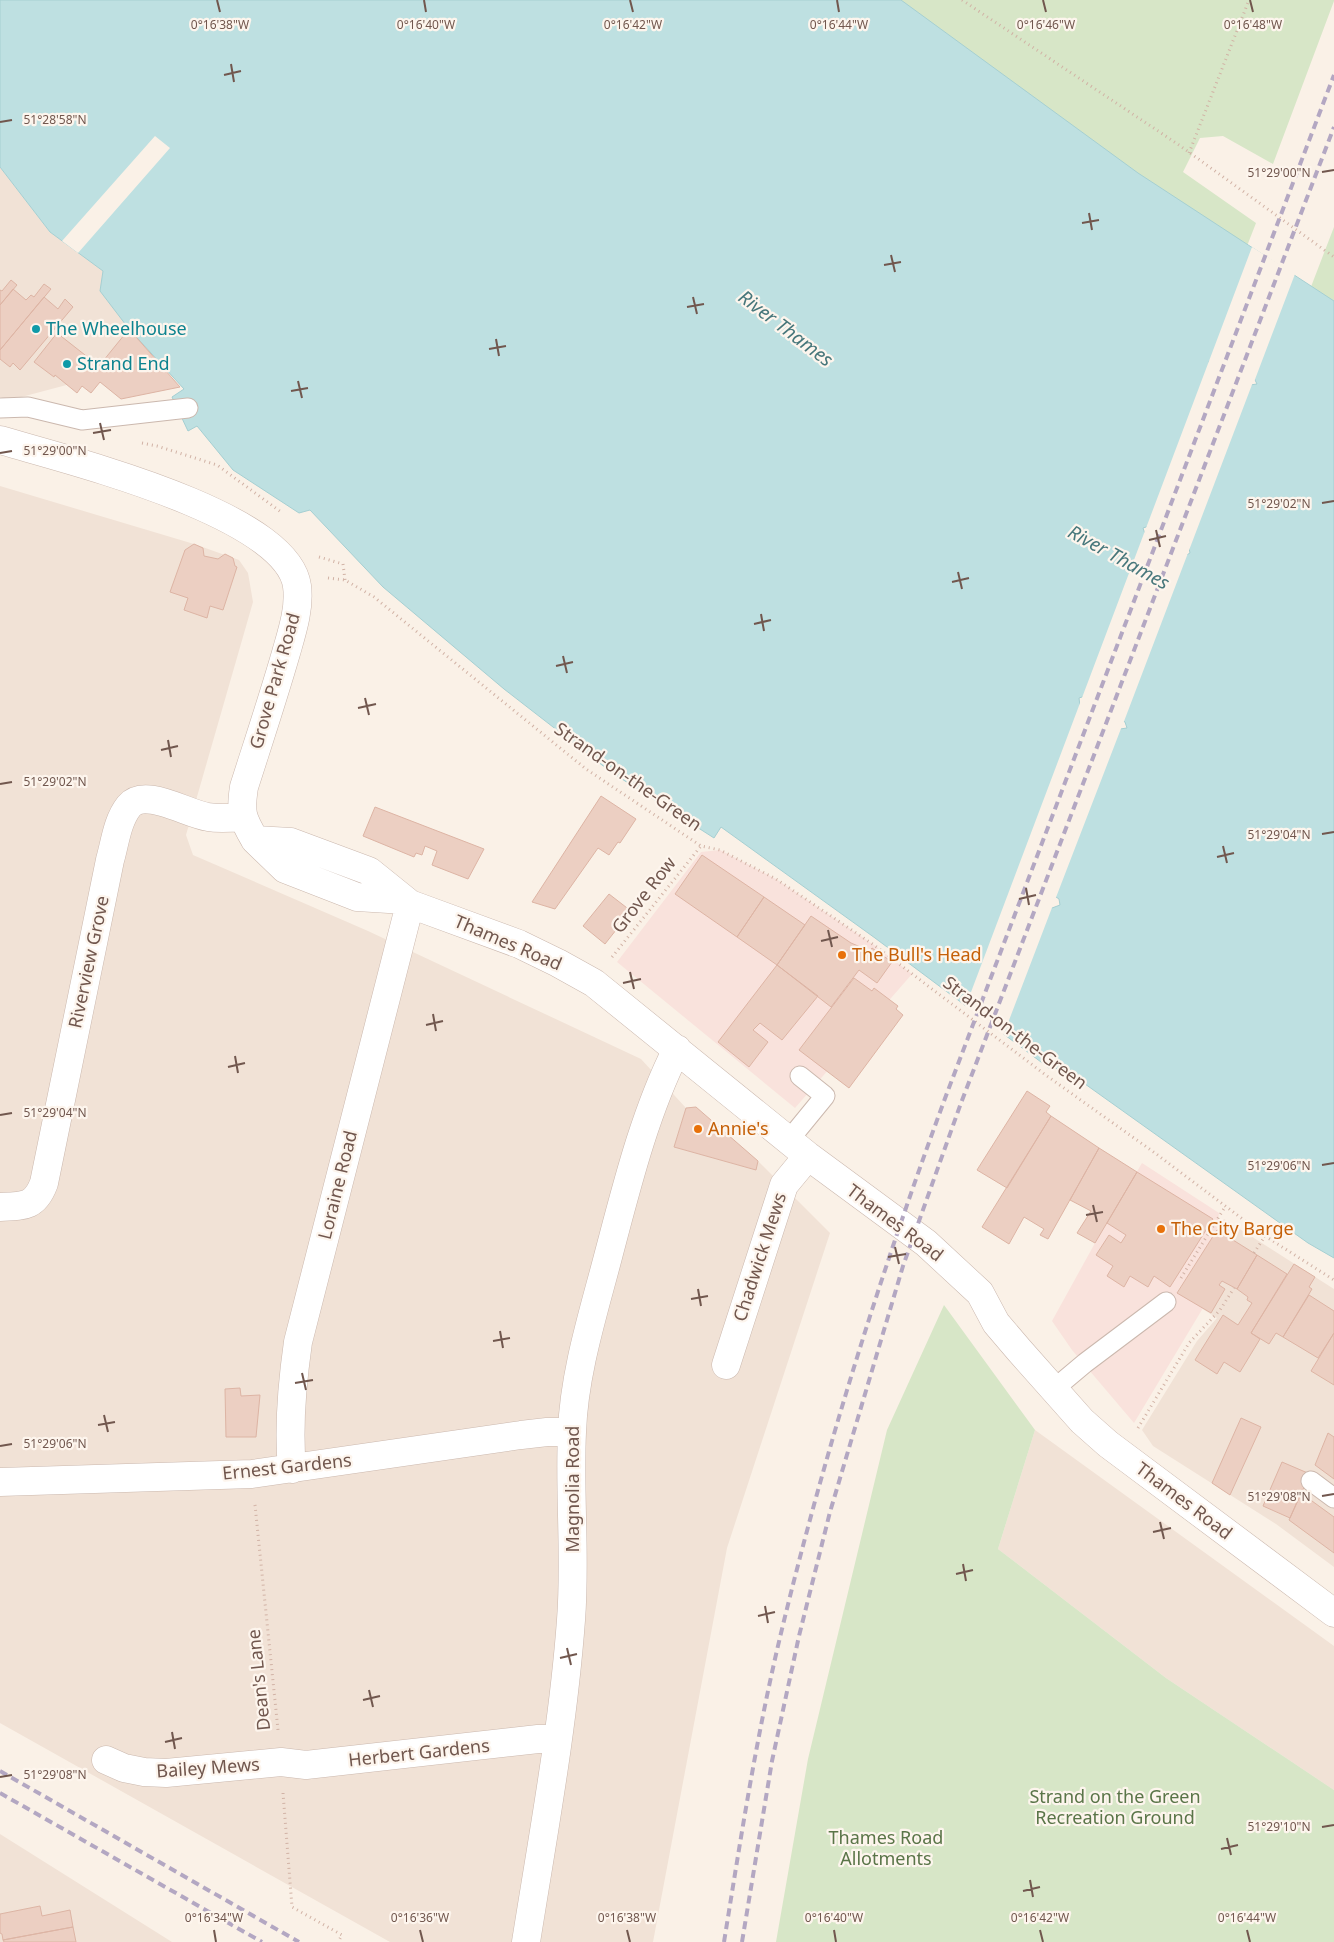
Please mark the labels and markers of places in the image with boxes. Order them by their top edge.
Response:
place label: The Wheelhouse [46,316,187,340]
marker: The Wheelhouse [30,323,42,335]
place label: Strand End [77,351,170,375]
marker: Strand End [61,358,73,370]
place label: The Bull's Head [852,942,982,966]
marker: The Bull's Head [836,949,848,961]
place label: Annie's [708,1116,769,1140]
marker: Annie's [692,1123,704,1135]
place label: The City Barge [1171,1216,1294,1240]
marker: The City Barge [1155,1223,1167,1235]

